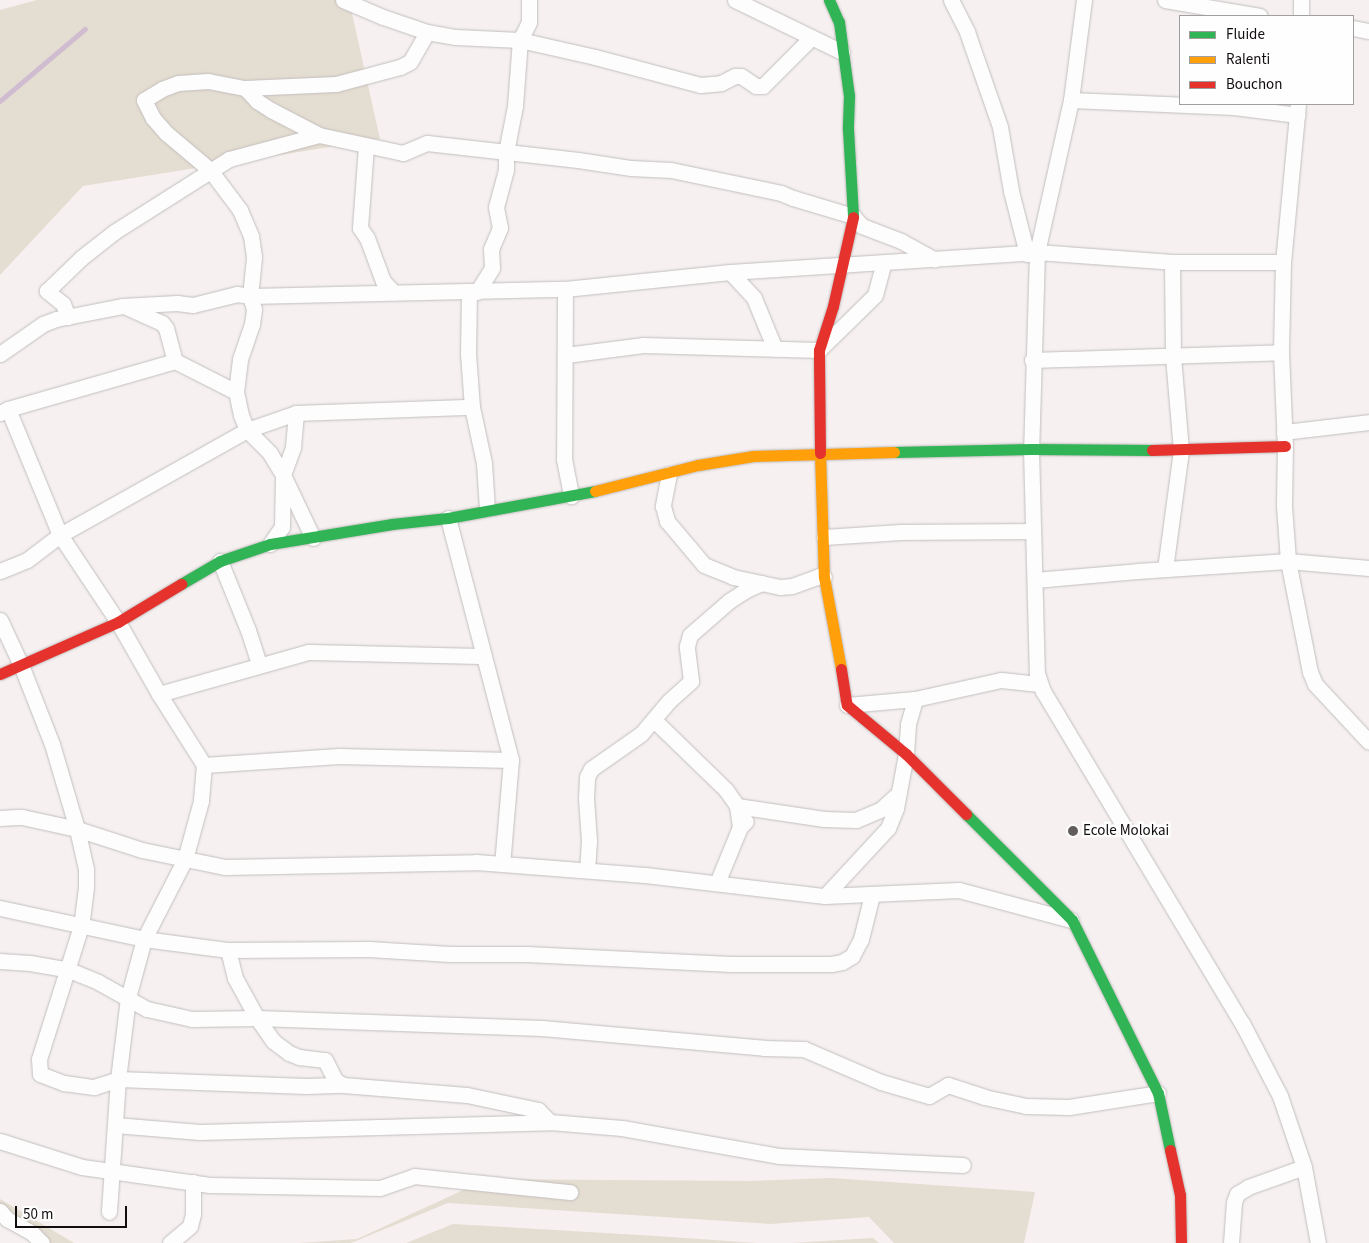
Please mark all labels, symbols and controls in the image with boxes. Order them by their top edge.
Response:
legend [1179,15,1354,105]
text: Fluide [1226,24,1265,45]
text: Ralenti [1226,49,1270,70]
text: Bouchon [1226,74,1282,95]
place label: Ecole Molokai [1083,822,1169,840]
marker: Ecole Molokai [1067,825,1079,837]
scale bar [18,1196,130,1228]
text: 50 m [23,1204,53,1225]

